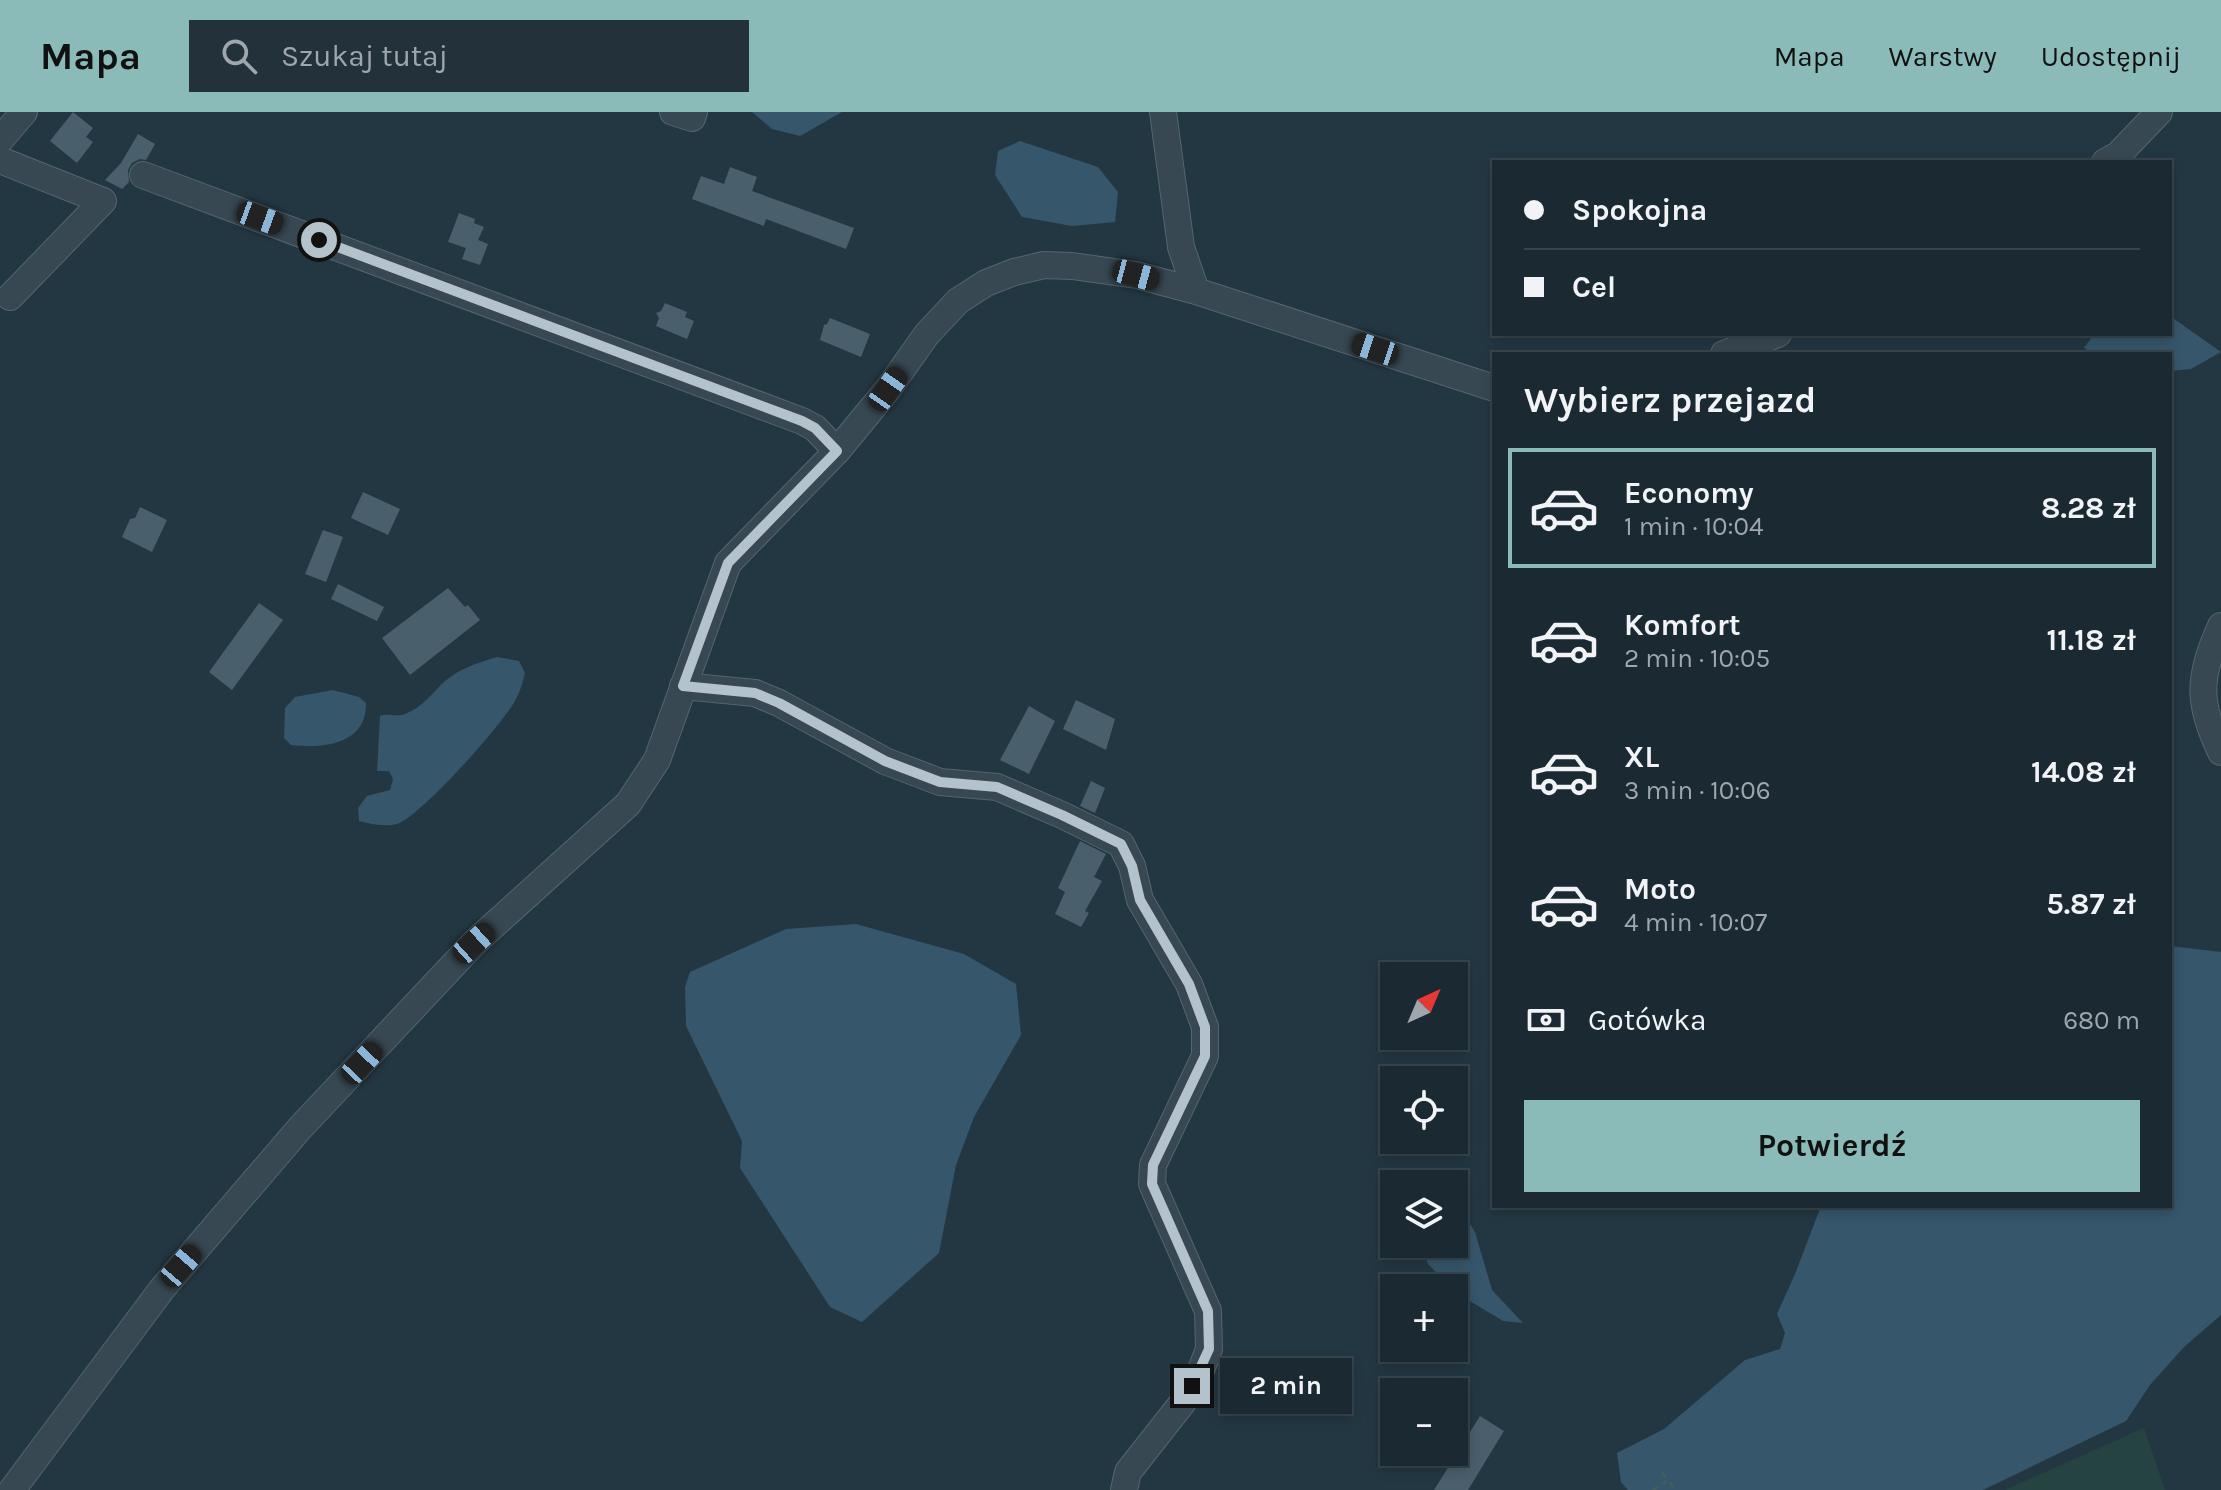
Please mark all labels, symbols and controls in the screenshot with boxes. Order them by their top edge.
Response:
search box [189,20,749,92]
text: Mapa [40,34,141,79]
icon: search [217,34,261,78]
text: Szukaj tutaj [281,38,448,74]
text: Mapa [1774,40,1845,73]
text: Warstwy [1889,40,1997,73]
text: Udostępnij [2041,40,2181,73]
text: Spokojna [1572,192,1707,228]
car [233,199,287,237]
route start [301,222,337,258]
car [1110,257,1162,293]
text: Cel [1572,269,1616,305]
car [1348,330,1402,368]
car [864,362,912,416]
text: Wybierz przejazd [1524,379,1816,421]
icon: car [1528,472,1600,544]
text: Economy [1624,475,1754,511]
text: 8.28 zł [2041,490,2136,526]
text: 1 min · 10:04 [1624,511,1764,542]
icon: car [1528,604,1600,676]
text: Komfort [1624,607,1741,643]
text: 11.18 zł [2046,622,2136,658]
text: 2 min · 10:05 [1624,643,1770,674]
icon: car [1528,736,1600,808]
text: XL [1624,739,1659,775]
text: 14.08 zł [2031,754,2136,790]
text: 3 min · 10:06 [1624,775,1771,806]
icon: car [1528,868,1600,940]
text: Moto [1624,871,1696,907]
text: 5.87 zł [2046,886,2136,922]
text: 4 min · 10:07 [1624,907,1767,938]
car [448,918,500,968]
north arrow [1380,962,1468,1050]
map controls [1380,962,1468,1466]
icon: cash [1524,998,1568,1042]
text: Gotówka [1588,1002,1707,1038]
text: 680 m [2063,1005,2140,1036]
car [337,1037,387,1089]
button: locate [1380,1066,1468,1154]
button: Potwierdź [1524,1100,2140,1192]
button: layers [1380,1170,1468,1258]
car [156,1240,206,1292]
button: + [1380,1274,1468,1362]
callout: 2 min [1220,1358,1352,1414]
route end [1174,1368,1210,1404]
text: 2 min [1250,1370,1322,1401]
button: − [1380,1378,1468,1466]

